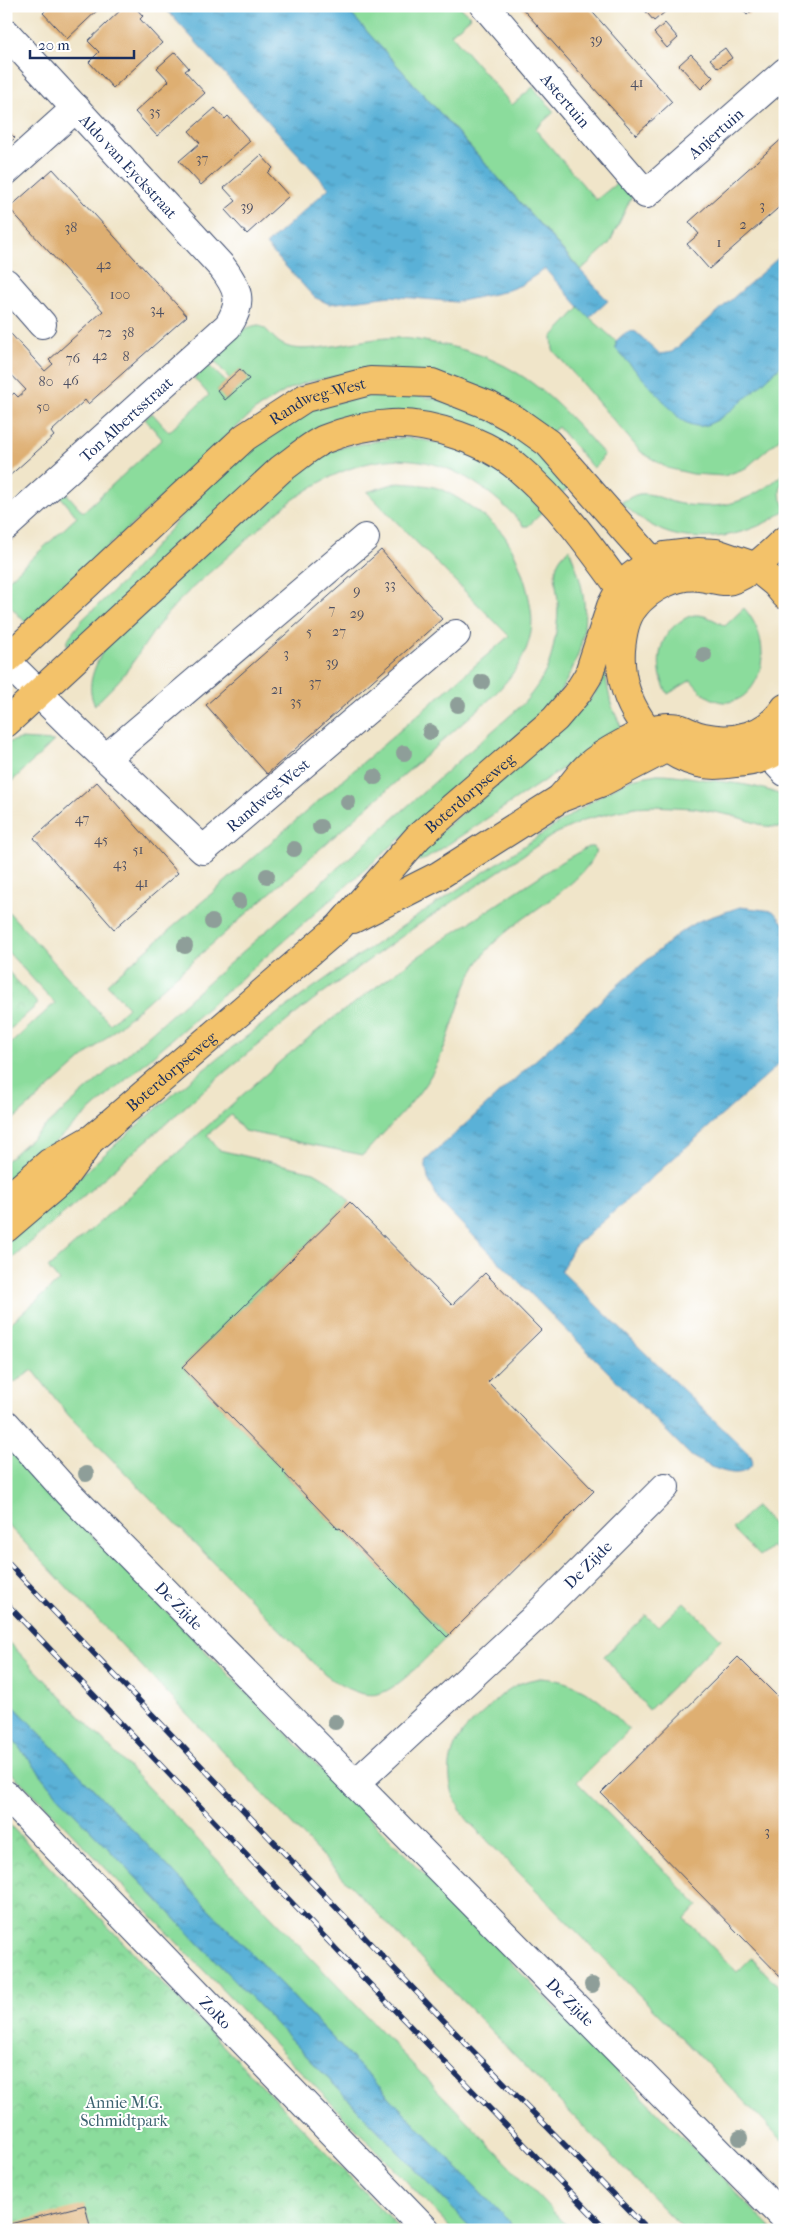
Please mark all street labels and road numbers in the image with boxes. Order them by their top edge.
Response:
street label: Astertuin [536,69,594,132]
street label: Anjertuin [684,104,748,163]
street label: Aldo van Eyckstraat [75,110,181,223]
street label: Ton Albertsstraat [76,372,177,466]
street label: Randweg-West [266,373,368,429]
street label: Boterdorpseweg [421,749,519,837]
street label: Randweg-West [222,754,314,836]
street label: Boterdorpseweg [122,1027,221,1116]
street label: De Zijde [560,1537,616,1593]
street label: De Zijde [151,1578,207,1634]
street label: De Zijde [542,1974,598,2030]
street label: ZoRo [195,1992,236,2033]

